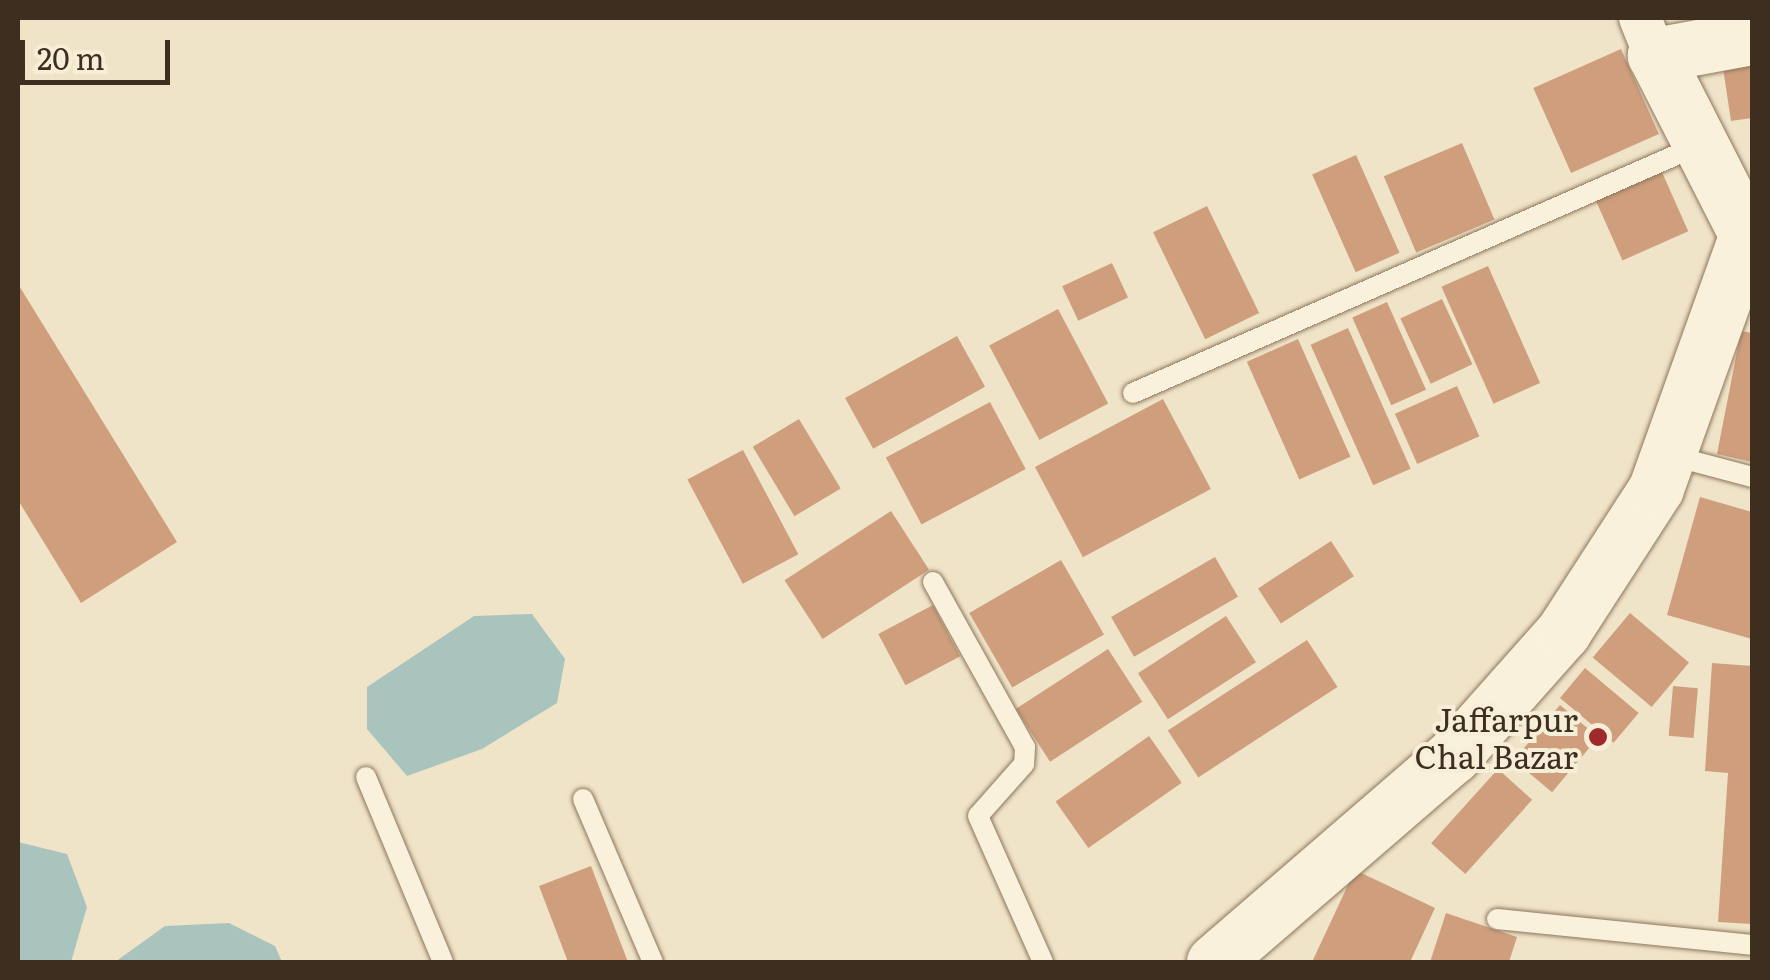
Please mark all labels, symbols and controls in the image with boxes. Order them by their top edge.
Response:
scale bar [25,20,175,82]
text: 20 m [37,35,105,79]
place label: Jaffarpur Chal Bazar [1414,700,1578,775]
marker: Jaffarpur Chal Bazar [1587,726,1609,748]

